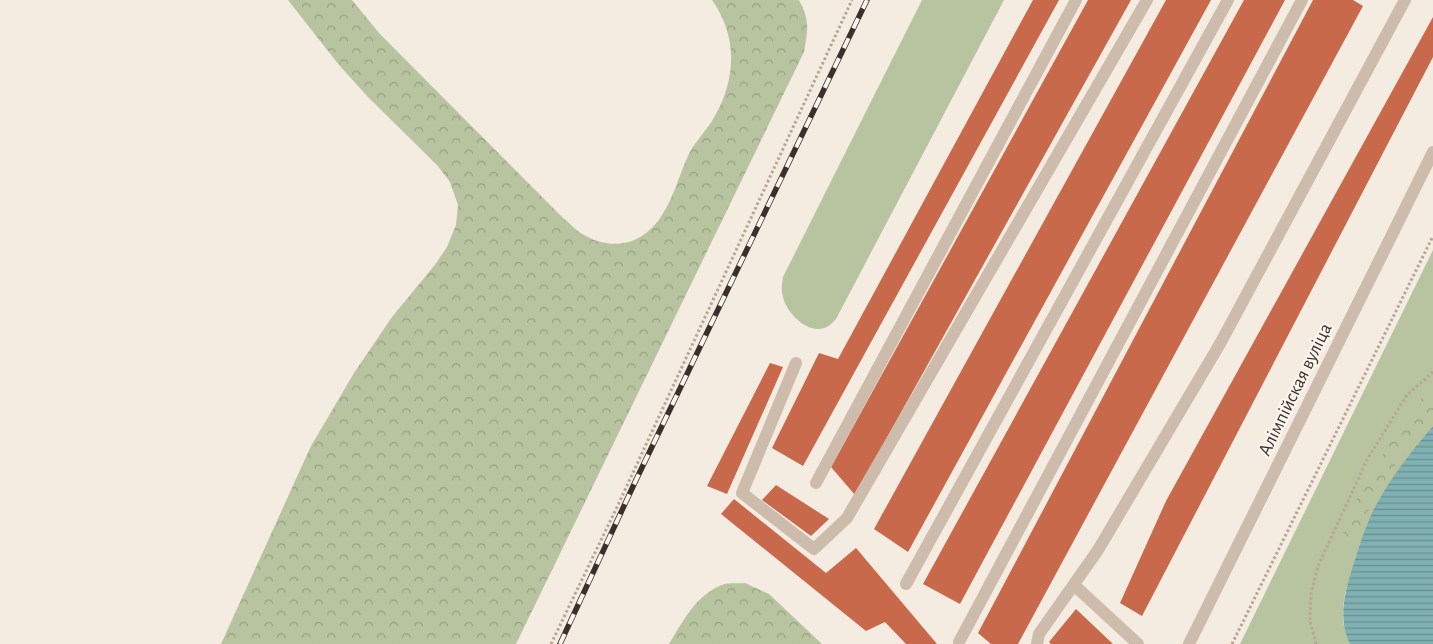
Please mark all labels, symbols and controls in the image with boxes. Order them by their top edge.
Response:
street label: Алімпійская вуліца [1255,320,1336,459]

